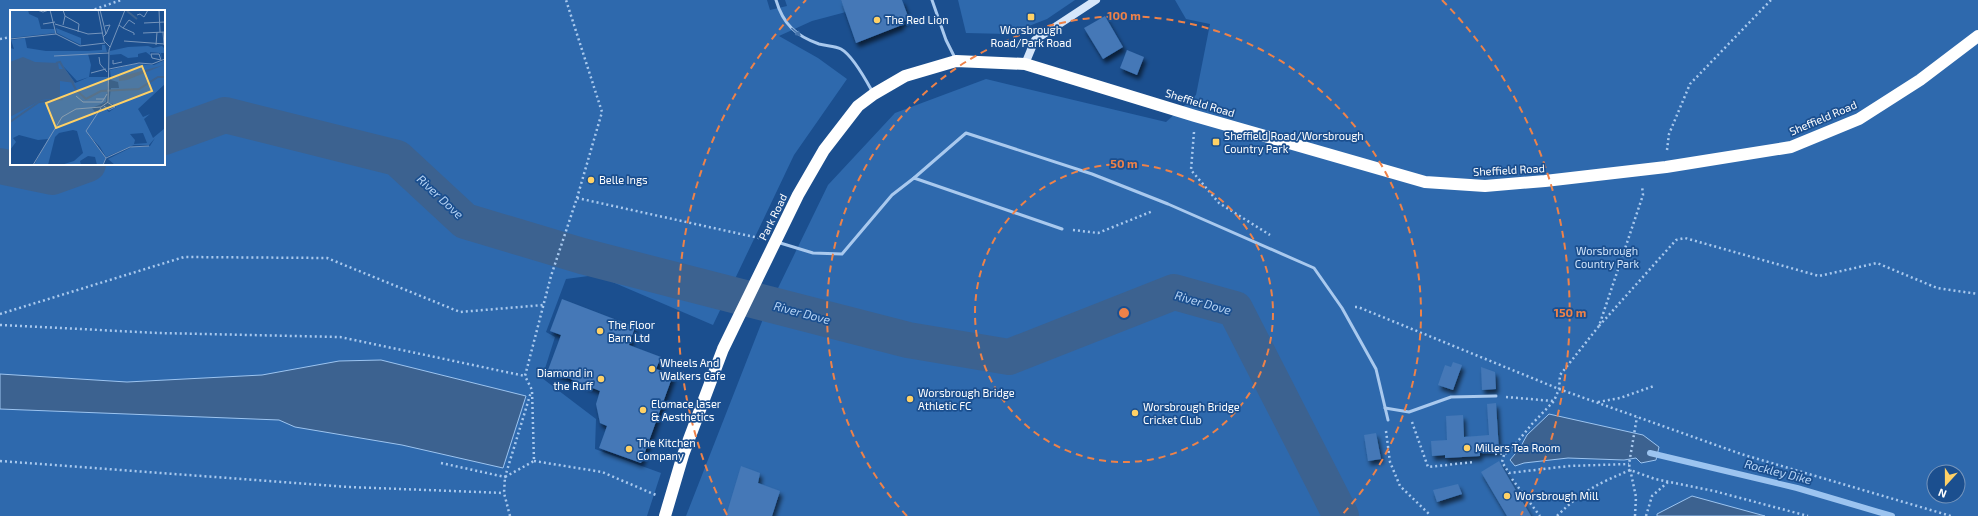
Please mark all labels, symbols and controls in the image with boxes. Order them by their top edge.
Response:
text: 100 m [1107,8,1141,22]
inset map [10,10,165,165]
marker: Worsbrough Road/Park Road [1026,12,1036,22]
place label: The Red Lion [885,13,949,26]
marker: The Red Lion [872,15,882,25]
place label: Worsbrough Road/Park Road [990,23,1072,49]
one-way arrow [791,27,802,36]
street label: Sheffield Road [1164,86,1236,119]
street label: Sheffield Road [1787,97,1858,138]
place label: Sheffield Road/Worsbrough Country Park [1224,129,1364,155]
marker: Sheffield Road/Worsbrough Country Park [1211,137,1221,147]
text: 50 m [1110,156,1138,170]
street label: Sheffield Road [1473,161,1545,178]
water label: River Dove [415,171,467,221]
place label: Belle Ings [599,173,648,186]
marker: Belle Ings [586,175,596,185]
street label: Park Road [756,191,789,242]
park label: Worsbrough Country Park [1575,244,1640,270]
water label: River Dove [1174,287,1234,317]
water label: River Dove [773,298,833,326]
text: 150 m [1554,305,1586,319]
centre of rings [1117,306,1131,320]
place label: The Floor Barn Ltd [608,318,656,344]
marker: The Floor Barn Ltd [595,326,605,336]
place label: Wheels And Walkers Cafe [660,356,726,382]
marker: Wheels And Walkers Cafe [647,364,657,374]
place label: Diamond in the Ruff [537,366,593,392]
marker: Diamond in the Ruff [596,374,606,384]
place label: Worsbrough Bridge Athletic FC [918,386,1015,412]
marker: Worsbrough Bridge Athletic FC [905,394,915,404]
place label: Elomace laser & Aesthetics [651,397,722,423]
place label: Worsbrough Bridge Cricket Club [1143,400,1240,426]
marker: Elomace laser & Aesthetics [638,405,648,415]
marker: Worsbrough Bridge Cricket Club [1130,408,1140,418]
place label: The Kitchen Company [637,436,696,462]
place label: Millers Tea Room [1475,441,1560,454]
marker: Millers Tea Room [1462,443,1472,453]
marker: The Kitchen Company [624,444,634,454]
water label: Rockley Dike [1743,456,1814,487]
north arrow [1926,464,1966,504]
text: N [1936,486,1948,501]
place label: Worsbrough Mill [1515,489,1599,502]
marker: Worsbrough Mill [1502,491,1512,501]

